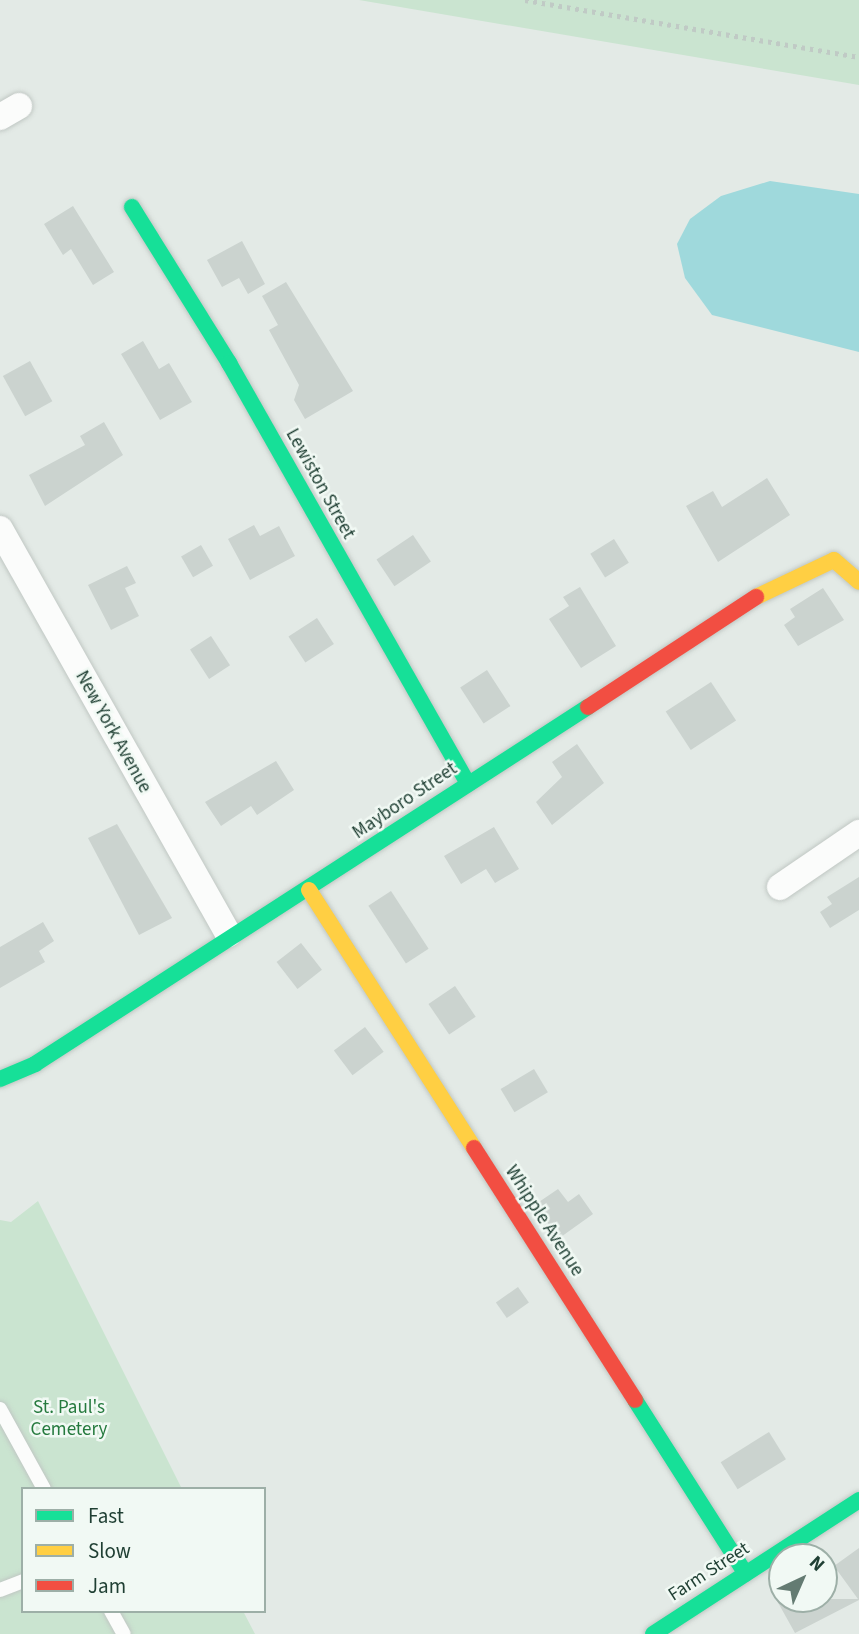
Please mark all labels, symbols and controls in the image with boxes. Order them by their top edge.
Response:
street label: Lewiston Street [280,425,360,543]
street label: New York Avenue [70,667,156,797]
street label: Mayboro Street [348,758,462,844]
street label: Whipple Avenue [500,1161,588,1281]
park label: St. Paul's Cemetery [31,1397,107,1441]
legend [21,1487,266,1613]
text: Fast [88,1501,124,1531]
text: Slow [88,1536,131,1566]
street label: Farm Street [664,1537,754,1607]
north arrow [768,1543,838,1613]
text: N [803,1550,830,1578]
text: Jam [88,1571,126,1601]

